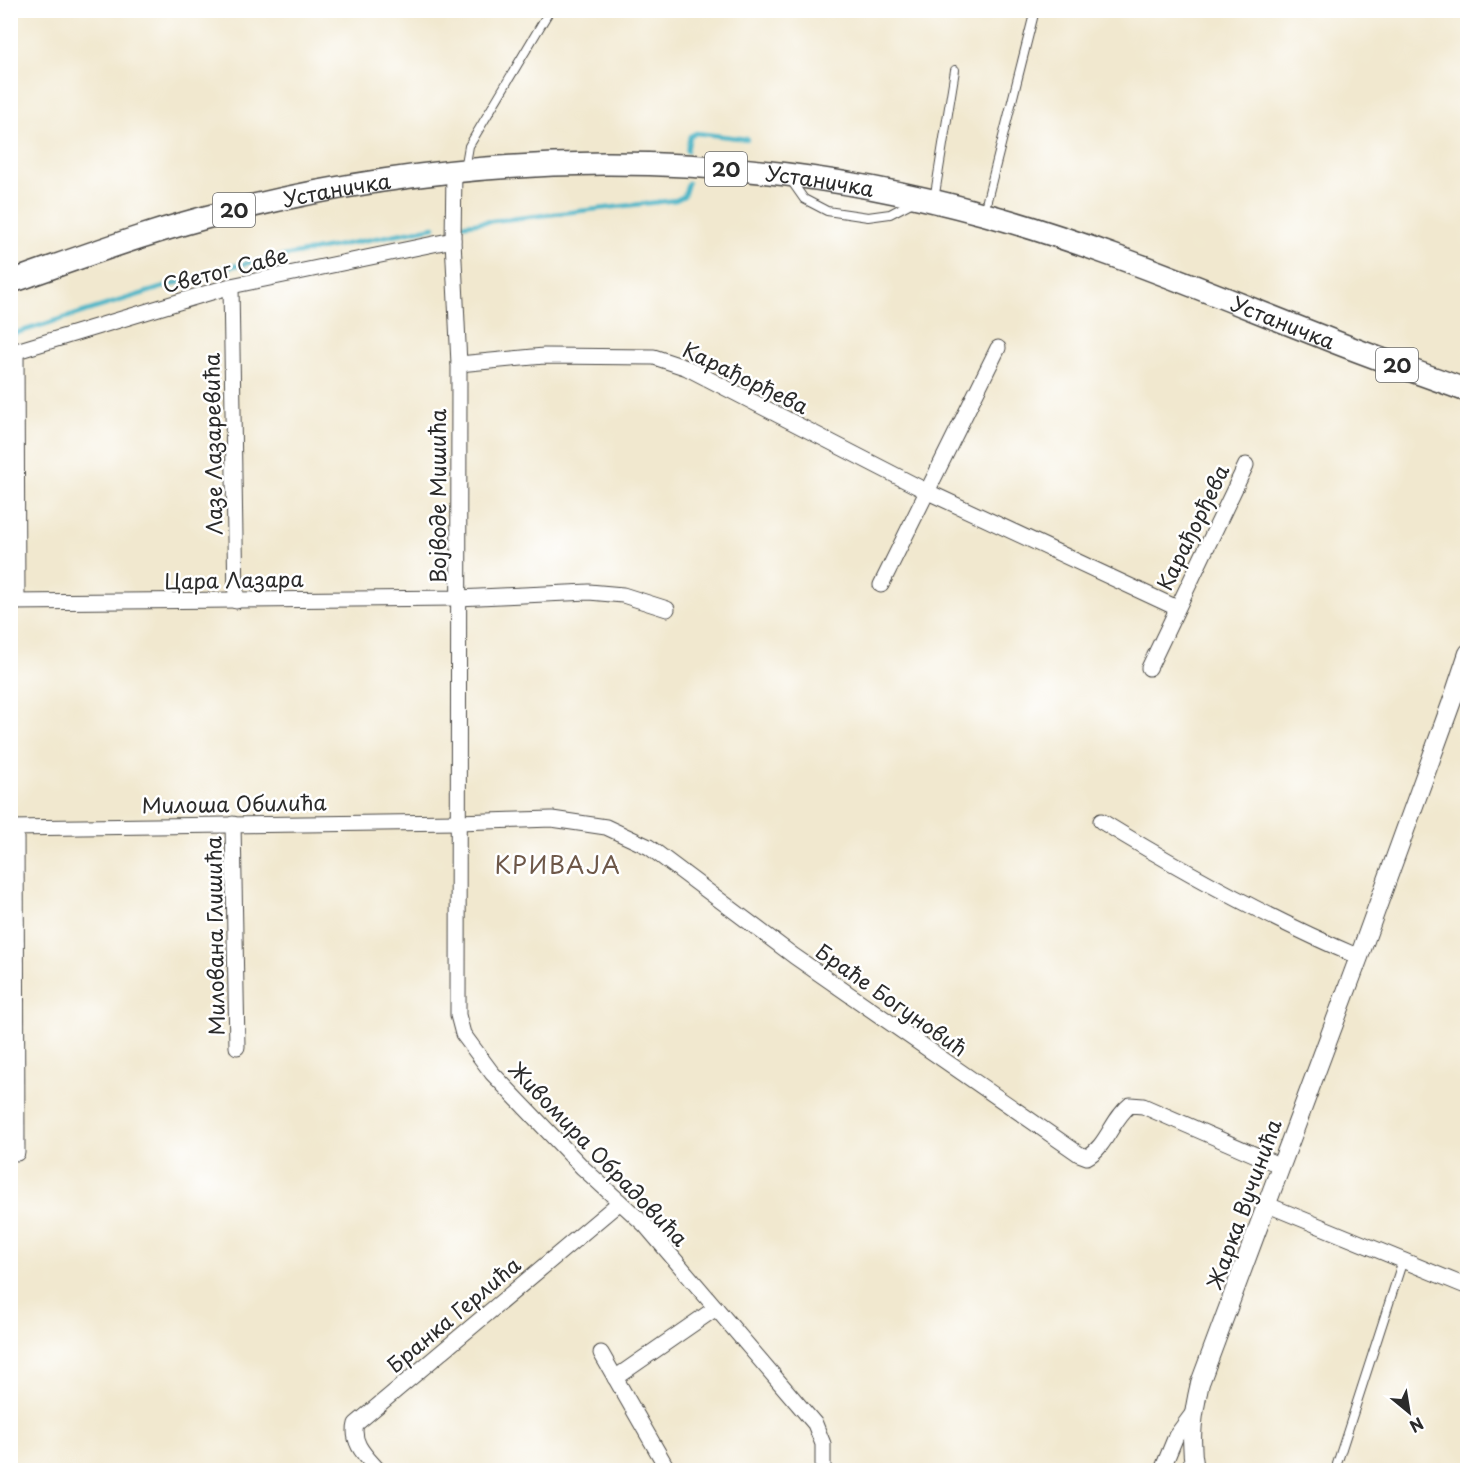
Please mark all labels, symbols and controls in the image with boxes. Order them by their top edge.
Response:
road number: 20 [705,152,747,186]
street label: Устаничка [764,156,878,204]
street label: Устаничка [279,163,393,215]
road number: 20 [213,193,255,227]
street label: Светог Саве [159,238,291,300]
street label: Устаничка [1227,287,1341,357]
street label: Карађорђева [678,333,814,421]
road number: 20 [1376,348,1418,382]
street label: Лазе Лазаревића [194,352,230,535]
street label: Војводе Мишића [421,408,453,583]
street label: Карађорђева [1148,459,1236,595]
street label: Цара Лазара [164,562,305,596]
street label: Милоша Обилића [141,785,327,821]
street label: Милована Глишића [196,835,232,1036]
district label: КРИВАЈА [495,846,621,882]
street label: Браће Богуновић [810,935,974,1063]
street label: Живомира Обрадовића [502,1053,697,1253]
street label: Жарка Вучинића [1197,1114,1289,1294]
street label: Бранка Герлића [379,1248,527,1380]
north arrow [1379,1382,1439,1442]
text: N [1406,1412,1428,1439]

